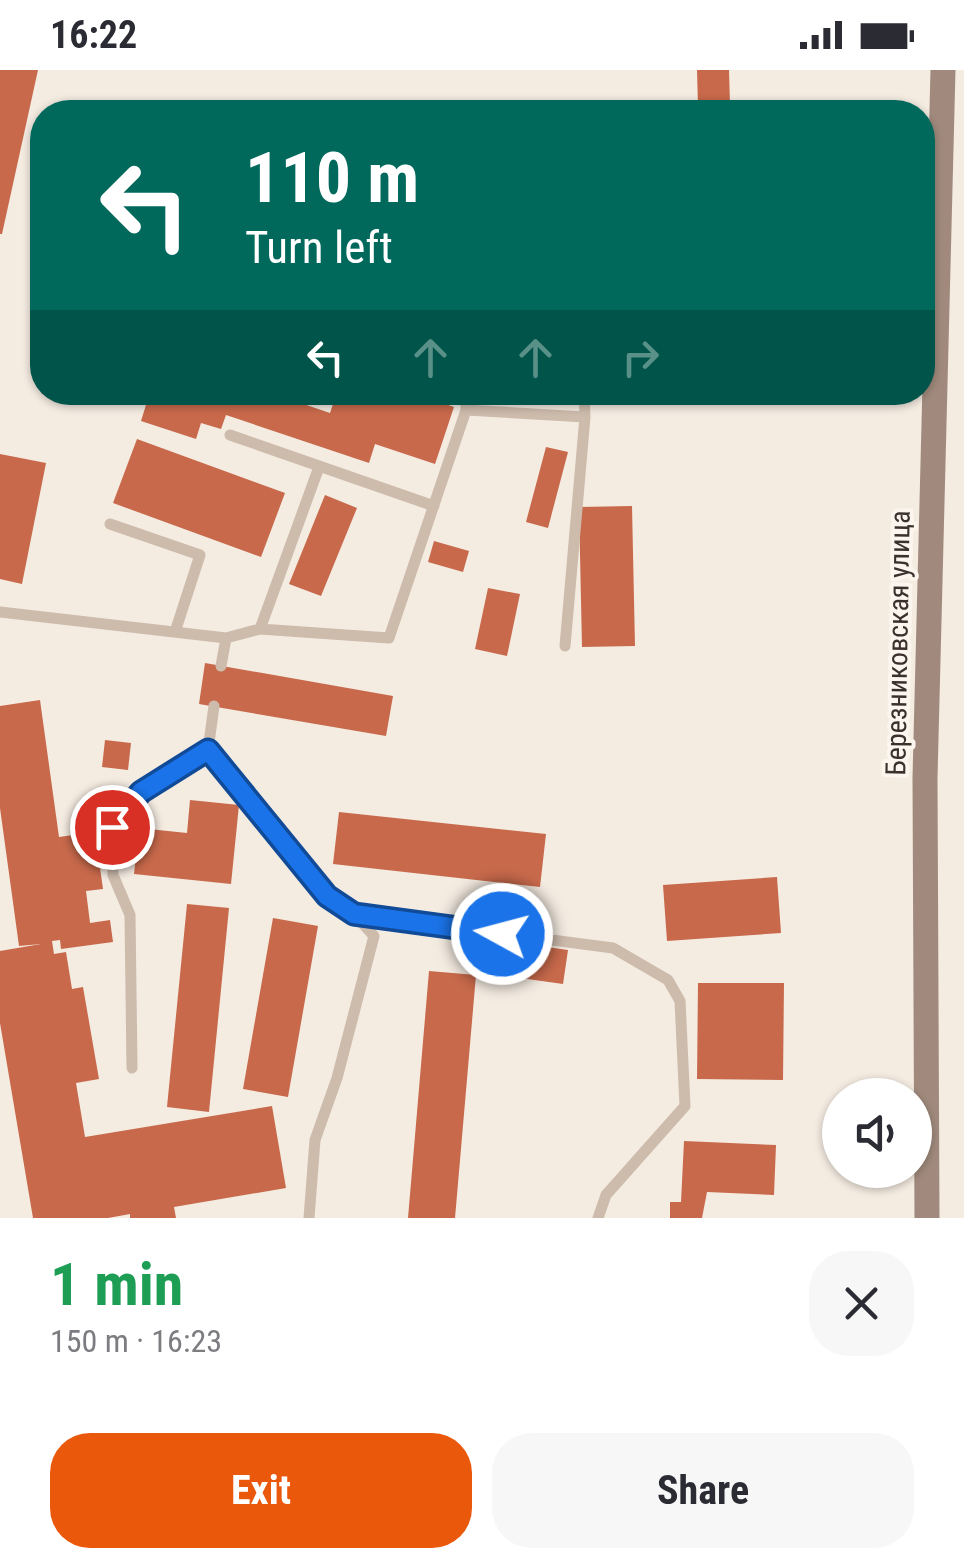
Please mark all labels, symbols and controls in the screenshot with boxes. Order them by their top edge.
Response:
text: 16:22 [50,13,137,57]
text: 110 m [245,137,419,219]
icon: left [80,140,210,270]
text: Turn left [245,221,393,274]
icon: left [298,330,353,385]
icon: ahead [403,330,458,385]
icon: ahead [508,330,563,385]
icon: right [613,330,668,385]
street label: Березниковская улица [879,510,917,776]
pin [70,785,155,870]
icon: arrive [85,800,140,855]
position arrow [450,882,554,986]
map controls [822,1078,932,1188]
button: sound [822,1078,932,1188]
text: 1 min [50,1249,183,1320]
button: close [809,1251,914,1356]
text: 150 m · 16:23 [50,1322,222,1360]
button: Exit [50,1433,472,1548]
button: Share [492,1433,914,1548]

